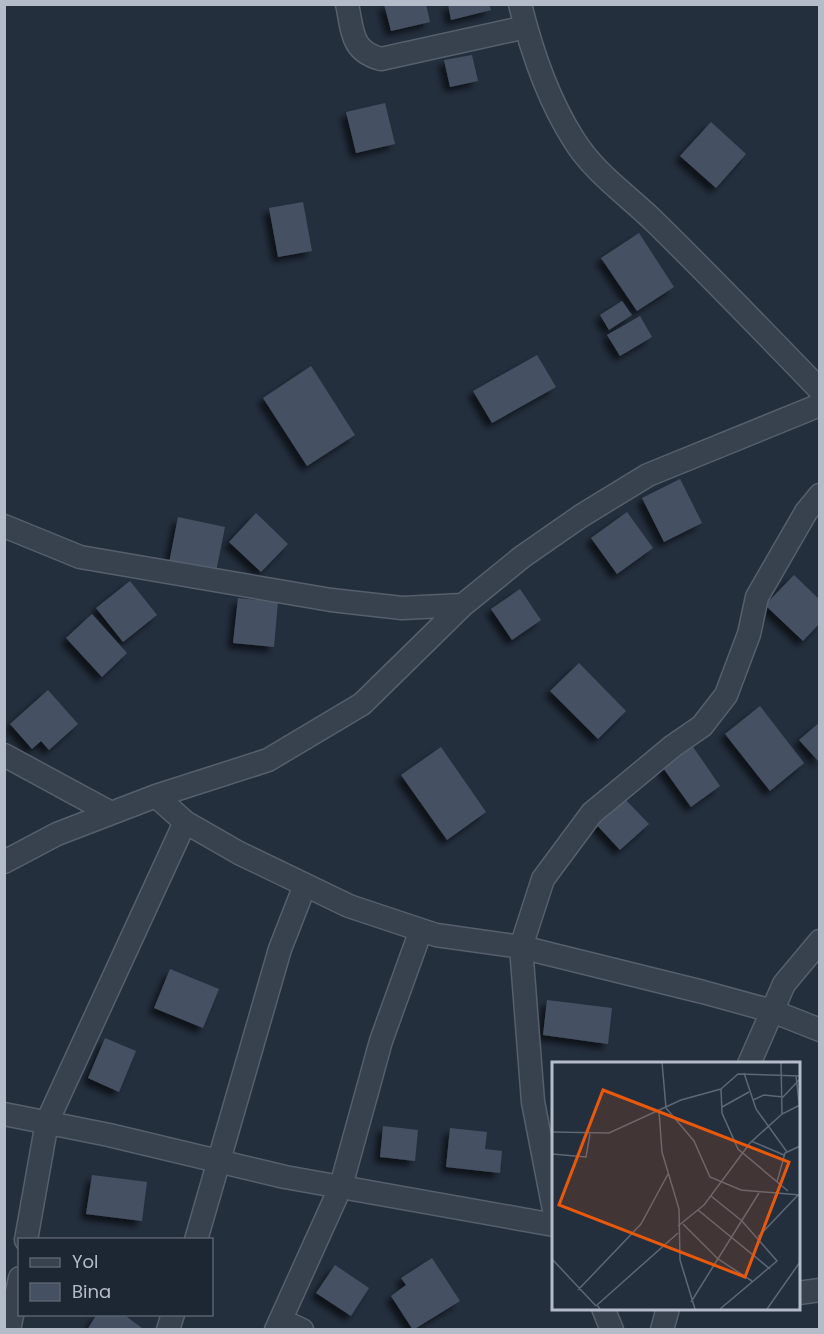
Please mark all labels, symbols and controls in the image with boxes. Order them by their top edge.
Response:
inset map [552,1062,800,1310]
legend [18,1238,213,1316]
text: Yol [72,1249,98,1274]
text: Bina [72,1279,111,1304]

